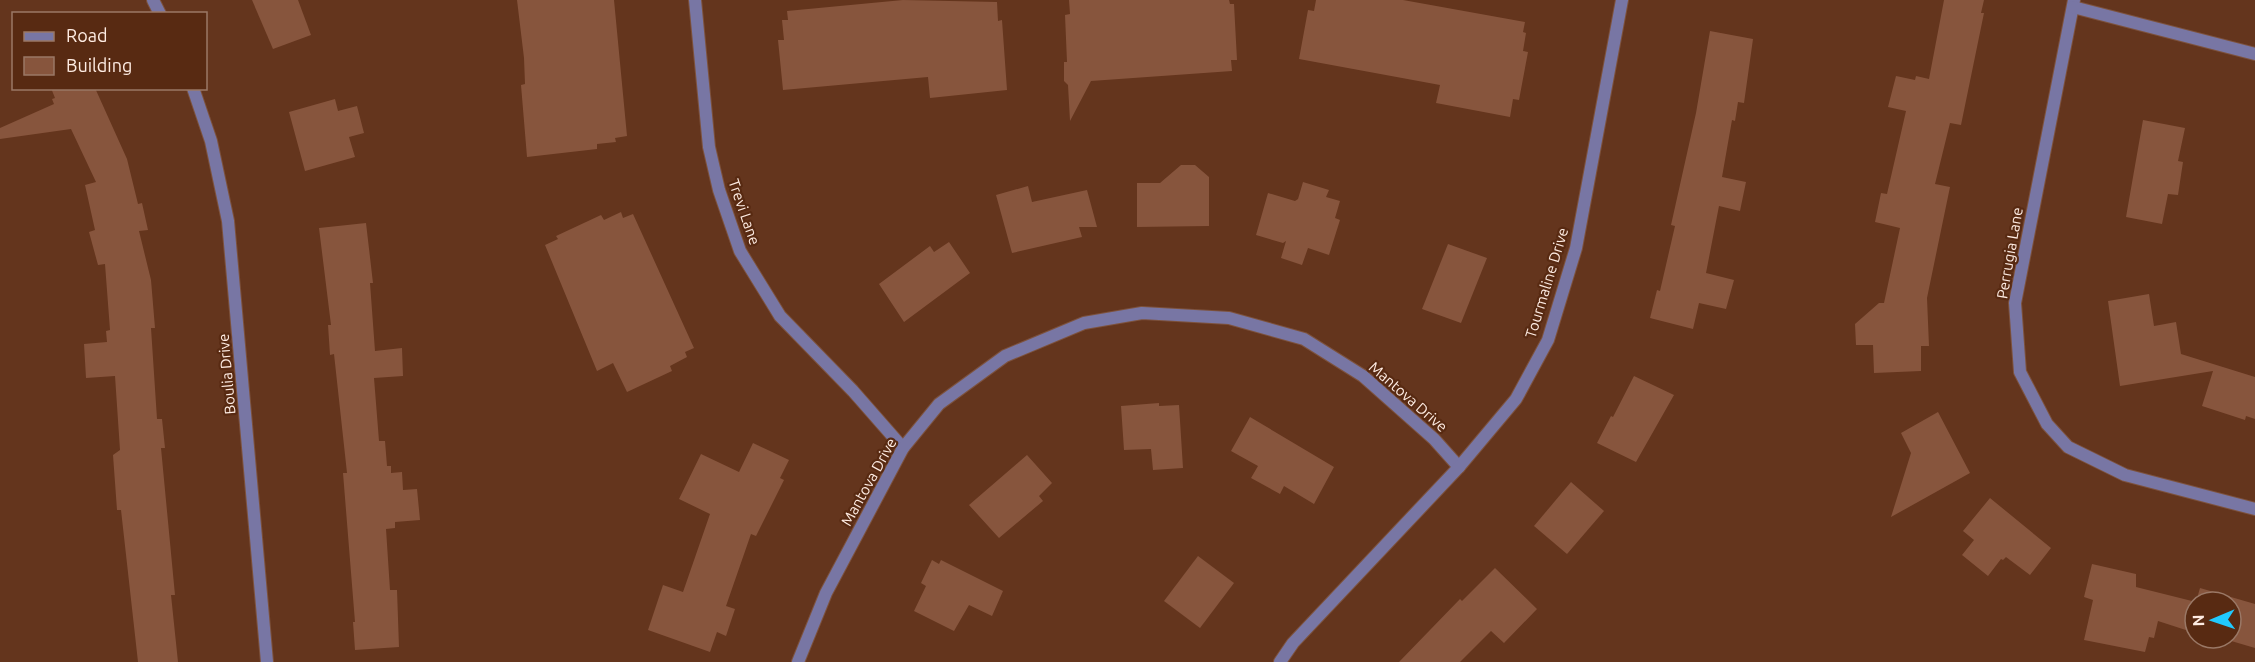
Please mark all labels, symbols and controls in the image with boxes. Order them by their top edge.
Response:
legend [12,12,207,90]
text: Road [66,25,108,45]
text: Building [66,55,132,75]
street label: Trevi Lane [725,177,764,247]
street label: Perrugia Lane [1993,206,2026,300]
street label: Tourmaline Drive [1522,226,1571,340]
street label: Boulia Drive [215,333,239,415]
street label: Mantova Drive [1366,358,1451,435]
street label: Mantova Drive [837,435,900,529]
north arrow [2183,590,2243,650]
text: N [2189,614,2207,627]

